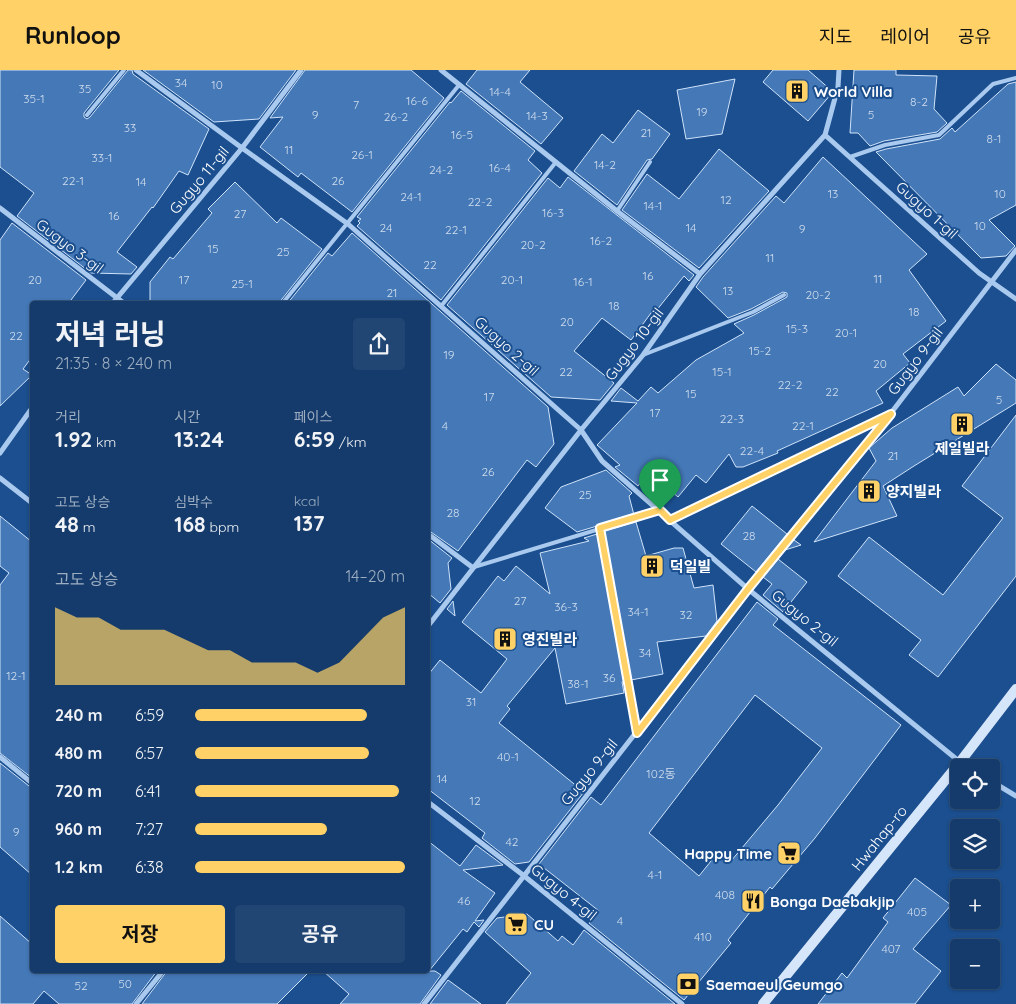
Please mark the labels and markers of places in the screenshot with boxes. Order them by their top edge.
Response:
building icon: World Villa [784,78,810,104]
place label: World Villa [814,82,893,101]
building icon: 제일빌라 [949,411,975,437]
place label: 제일빌라 [934,439,990,458]
pin [639,459,681,510]
building icon: 양지빌라 [856,478,882,504]
place label: 양지빌라 [886,482,941,501]
building icon: 덕일빌 [639,553,665,579]
place label: 덕일빌 [670,557,711,576]
building icon: 영진빌라 [492,626,518,652]
place label: 영진빌라 [522,630,577,649]
supermarket icon: Happy Time [776,840,802,866]
place label: Happy Time [684,844,772,863]
restaurant icon: Bonga Daebakjip [740,888,766,914]
place label: Bonga Daebakjip [770,892,895,911]
supermarket icon: CU [503,911,529,937]
place label: CU [534,915,554,934]
bank icon: Saemaeul Geumgo [675,971,701,997]
place label: Saemaeul Geumgo [706,975,843,994]

